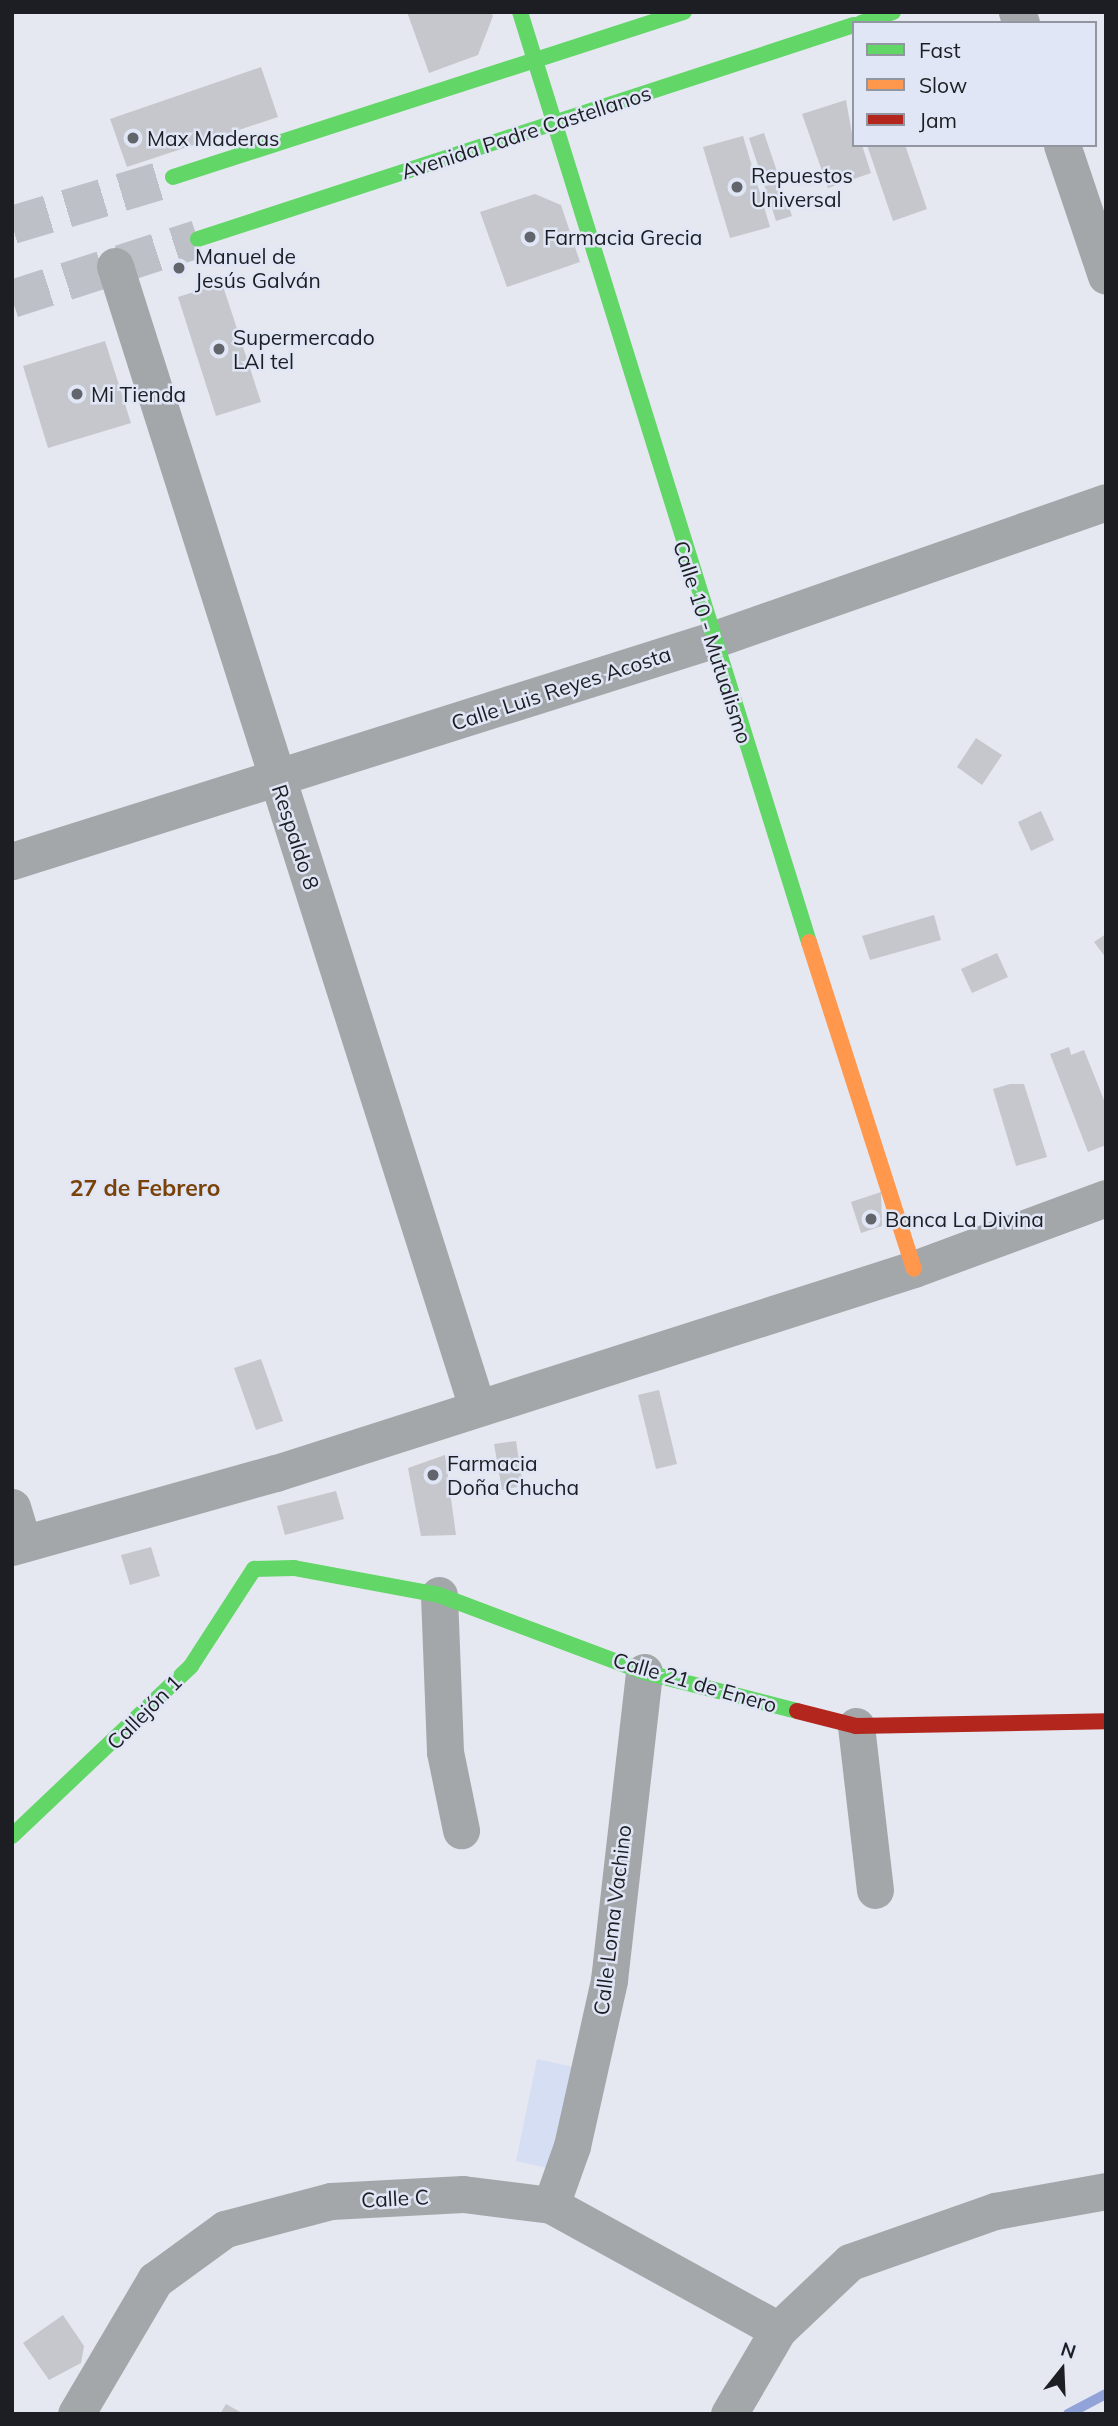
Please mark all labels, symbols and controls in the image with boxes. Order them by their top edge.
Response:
legend [852,21,1097,147]
text: Fast [919,37,961,63]
text: Slow [919,72,967,98]
street label: Avenida Padre Castellanos [398,80,654,184]
text: Jam [919,107,957,133]
place label: Max Maderas [147,125,280,151]
marker: Max Maderas [125,130,141,146]
place label: Repuestos Universal [751,162,853,212]
marker: Repuestos Universal [729,179,745,195]
place label: Farmacia Grecia [544,224,702,250]
marker: Farmacia Grecia [522,229,538,245]
place label: Manuel de Jesús Galván [195,243,321,293]
marker: Manuel de Jesús Galván [169,258,189,278]
place label: Supermercado LAI tel [233,324,375,374]
marker: Supermercado LAI tel [211,341,227,357]
place label: Mi Tienda [91,381,186,407]
marker: Mi Tienda [69,386,85,402]
street label: Calle 10 - Mutualismo [668,537,758,747]
street label: Calle Luis Reyes Acosta [448,641,674,735]
street label: Respaldo 8 [267,781,325,893]
district label: 27 de Febrero [70,1174,220,1202]
place label: Banca La Divina [885,1206,1044,1232]
marker: Banca La Divina [863,1211,879,1227]
place label: Farmacia Doña Chucha [447,1450,579,1500]
marker: Farmacia Doña Chucha [425,1467,441,1483]
street label: Calle 21 de Enero [610,1647,780,1717]
street label: Callejón 1 [101,1669,187,1755]
street label: Calle Loma Vachino [588,1823,636,2017]
street label: Calle C [360,2184,430,2212]
north arrow [1027,2335,1097,2405]
text: N [1058,2336,1079,2364]

